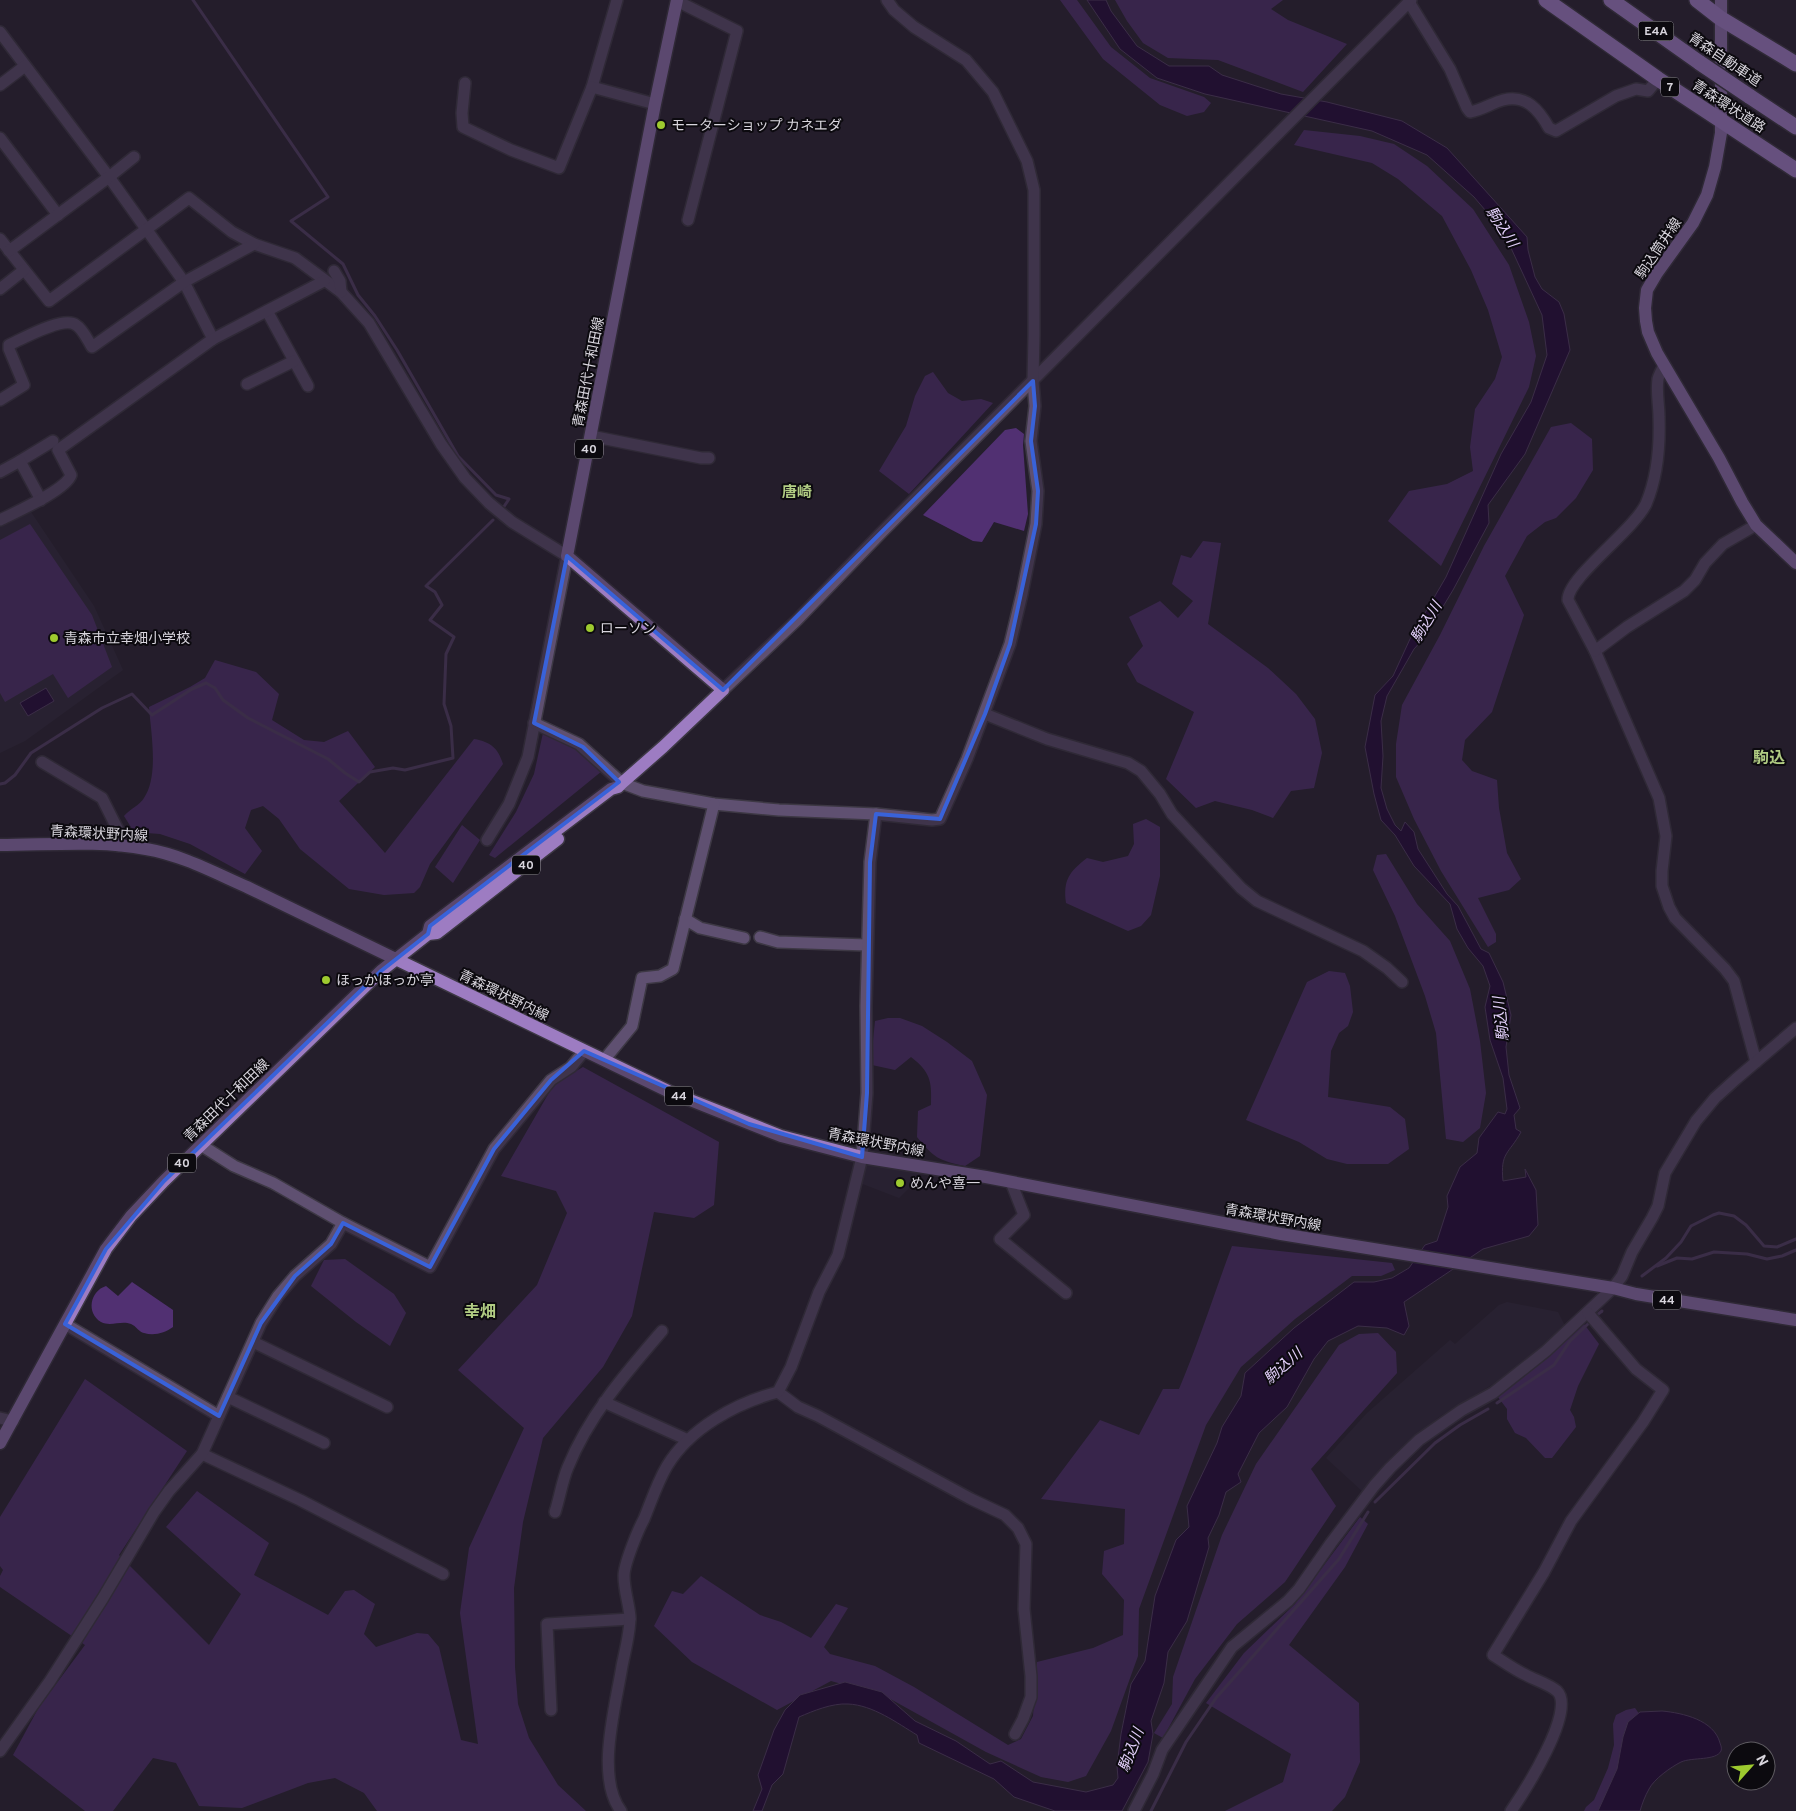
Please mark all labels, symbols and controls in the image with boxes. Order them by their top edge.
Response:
road number: E4A [1638,22,1674,40]
street label: 青森自動車道 [1685,30,1764,91]
street label: 青森環状道路 [1688,76,1769,137]
road number: 7 [1661,77,1679,96]
place label: モーターショップ カネエダ [671,118,842,135]
marker: モーターショップ カネエダ [655,119,667,131]
water label: 駒込川 [1481,204,1522,254]
street label: 駒込筒井線 [1632,215,1686,283]
street label: 青森田代十和田線 [569,316,609,429]
road number: 40 [575,439,603,458]
district label: 唐崎 [782,484,812,503]
water label: 駒込川 [1408,597,1448,647]
place label: ローソン [600,621,656,638]
marker: ローソン [584,622,596,634]
place label: 青森市立幸畑小学校 [64,631,190,648]
marker: 青森市立幸畑小学校 [48,632,60,644]
district label: 駒込 [1753,749,1785,769]
street label: 青森環状野内線 [50,822,148,846]
road number: 40 [512,856,540,874]
street label: 青森環状野内線 [456,966,552,1025]
place label: ほっかほっか亭 [336,973,434,990]
marker: ほっかほっか亭 [320,974,332,986]
water label: 駒込川 [1490,993,1514,1042]
street label: 青森田代十和田線 [180,1055,273,1146]
road number: 44 [665,1086,693,1106]
street label: 青森環状野内線 [826,1125,926,1161]
road number: 40 [168,1154,196,1172]
place label: めんや喜一 [910,1176,980,1193]
marker: めんや喜一 [894,1177,906,1189]
street label: 青森環状野内線 [1223,1201,1323,1235]
road number: 44 [1653,1290,1681,1310]
district label: 幸畑 [464,1303,496,1323]
water label: 駒込川 [1261,1344,1309,1389]
water label: 駒込川 [1115,1724,1150,1775]
north arrow [1726,1741,1776,1791]
text: N [1751,1752,1771,1769]

